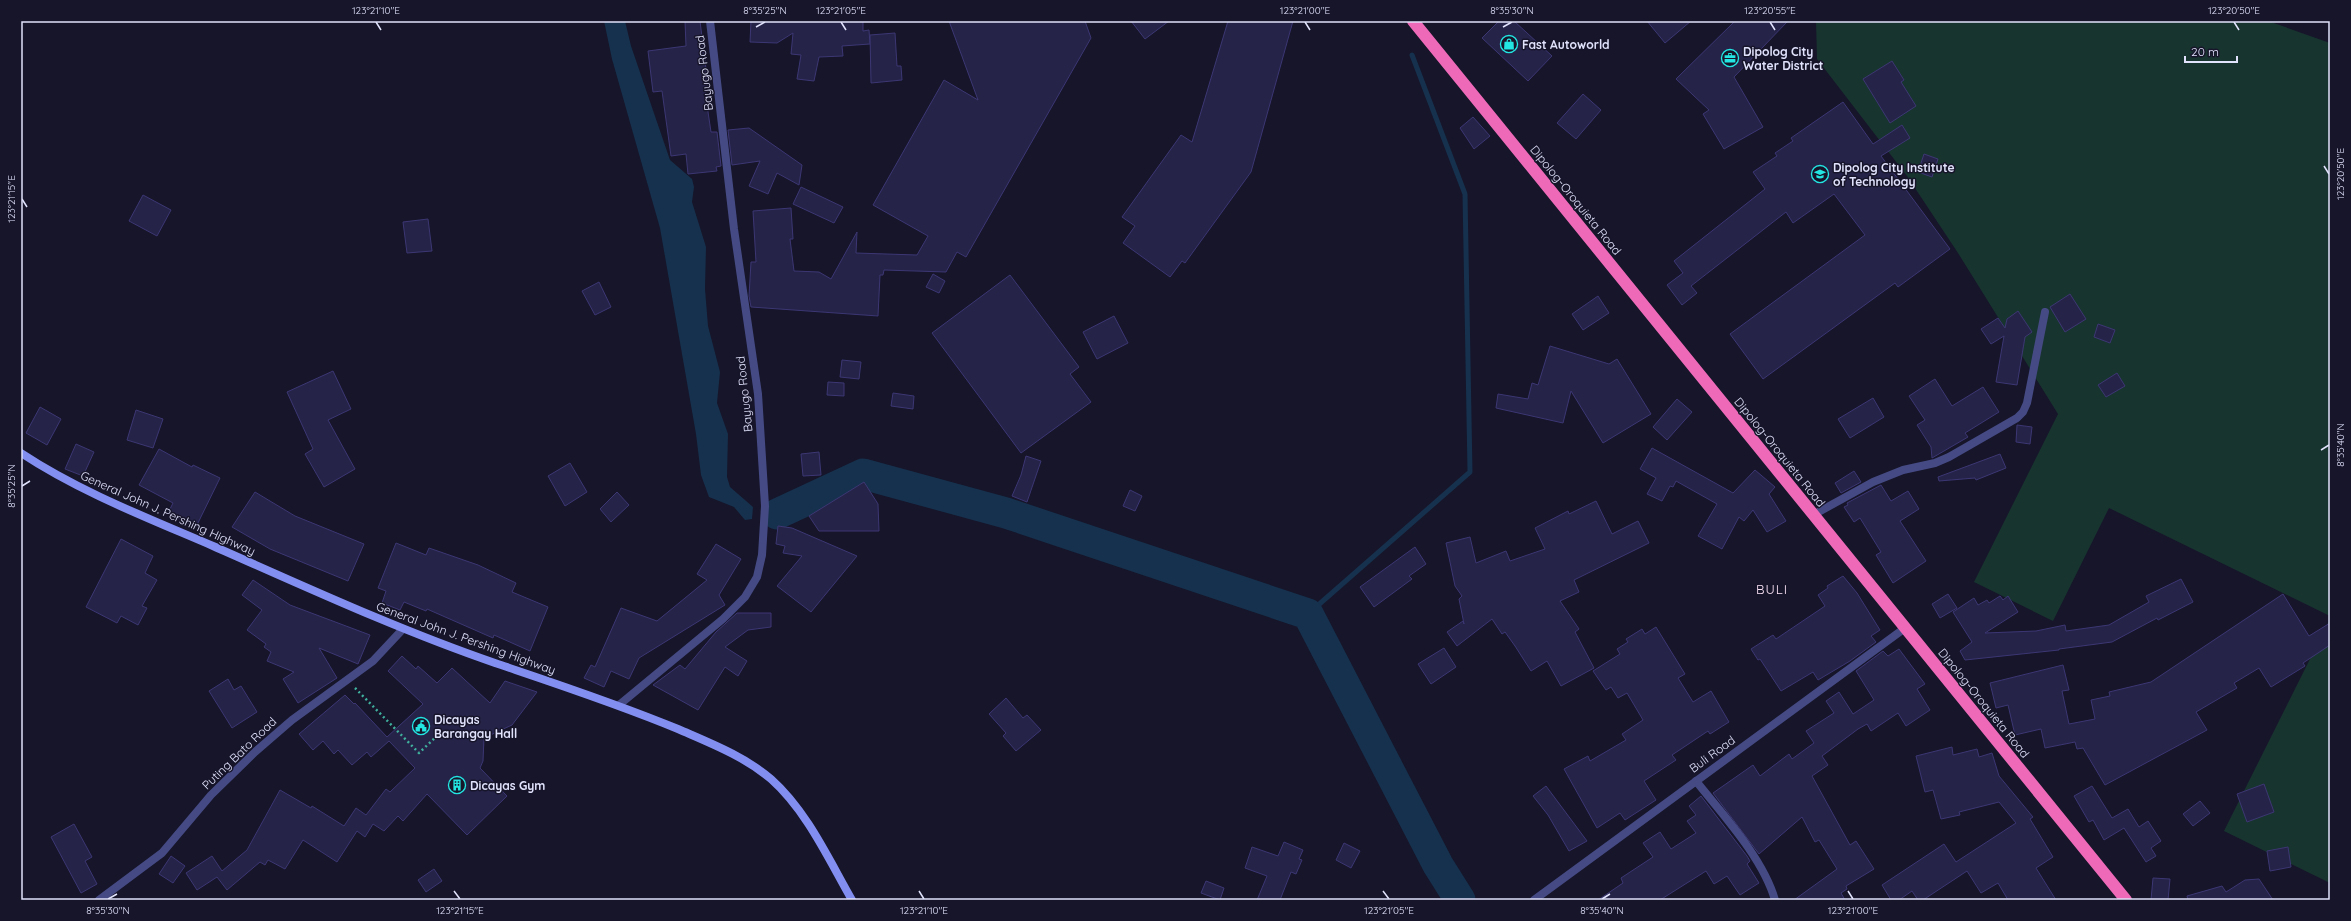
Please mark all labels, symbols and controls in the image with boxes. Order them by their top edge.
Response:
text: 123°21'10"E [352,4,400,17]
text: 8°35'25"N [743,4,787,17]
text: 123°21'05"E [816,4,866,17]
text: 123°21'00"E [1280,4,1331,17]
text: 8°35'30"N [1490,4,1534,17]
text: 123°20'55"E [1744,4,1796,17]
text: 123°20'50"E [2208,4,2260,17]
street label: Bayugo Road [692,34,716,112]
shop icon: Fast Autoworld [1499,34,1519,54]
place label: Fast Autoworld [1522,37,1610,52]
scale bar [2185,38,2237,64]
place label: Dipolog City Water District [1743,44,1824,73]
text: 20 m [2191,44,2219,59]
office icon: Dipolog City Water District [1720,48,1740,68]
street label: Dipolog-Oroquieta Road [1527,142,1625,258]
text: 123°20'50"E [2334,148,2347,200]
place label: Dipolog City Institute of Technology [1833,160,1955,189]
school or university icon: Dipolog City Institute of Technology [1810,164,1830,184]
text: 123°21'15"E [5,175,18,223]
street label: Bayugo Road [733,355,755,433]
street label: Dipolog-Oroquieta Road [1731,394,1829,510]
text: 8°35'40"N [2334,423,2347,467]
text: 8°35'25"N [5,464,18,508]
street label: General John J. Pershing Highway [78,468,258,558]
district label: BULI [1756,581,1788,597]
street label: General John J. Pershing Highway [374,598,558,678]
street label: Dipolog-Oroquieta Road [1935,645,2033,761]
place label: Dicayas Barangay Hall [434,712,517,741]
street label: Puting Bato Road [199,714,279,792]
public building icon: Dicayas Barangay Hall [411,716,431,736]
street label: Buli Road [1686,732,1738,776]
building icon: Dicayas Gym [447,775,467,795]
place label: Dicayas Gym [470,778,545,793]
text: 8°35'30"N [86,904,130,917]
text: 123°21'15"E [436,904,484,917]
text: 123°21'10"E [900,904,948,917]
text: 123°21'05"E [1364,904,1414,917]
text: 8°35'40"N [1580,904,1624,917]
text: 123°21'00"E [1828,904,1879,917]

